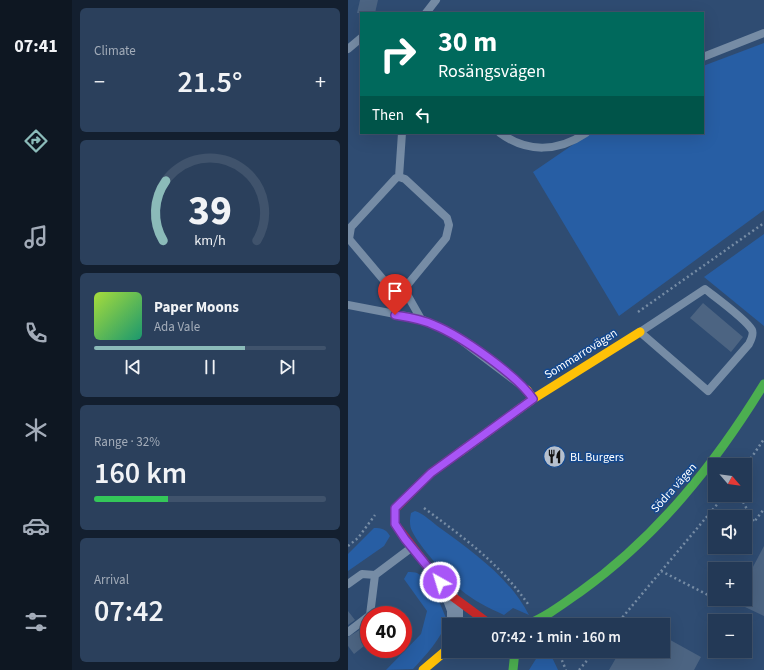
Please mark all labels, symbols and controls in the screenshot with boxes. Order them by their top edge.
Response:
text: 30 m [438,22,497,62]
icon: right [372,28,424,80]
text: 07:41 [14,34,58,59]
text: Climate [94,42,136,60]
text: Rosängsvägen [438,59,546,84]
text: 21.5° [178,61,242,104]
text: − [94,66,105,98]
text: + [315,66,326,98]
icon: left [412,104,434,126]
text: Then [372,105,404,126]
icon: directions [22,127,50,155]
text: 39 [188,180,232,240]
icon: music [22,223,50,251]
text: km/h [194,229,226,250]
pin [378,274,412,315]
icon: arrive [384,280,406,302]
text: Paper Moons [154,297,239,318]
text: Ada Vale [154,318,200,336]
icon: phone [22,319,50,347]
street label: Sommarrovägen [541,325,621,383]
icon: previous [122,356,144,378]
icon: pause [199,356,221,378]
icon: next [276,356,298,378]
icon: climate [22,416,50,444]
text: Range · 32% [94,433,160,451]
restaurant icon: BL Burgers [542,444,568,470]
place label: BL Burgers [570,449,624,466]
text: 160 km [94,452,187,495]
north arrow [708,458,752,502]
map controls [708,458,752,658]
street label: Södra vägen [647,459,701,517]
button: sound [708,510,752,554]
icon: car [22,512,50,540]
position arrow [419,561,461,603]
button: + [708,562,752,606]
text: Arrival [94,571,129,589]
text: 07:42 [94,590,164,633]
speed limit sign: 40 [360,606,412,658]
icon: filters [22,608,50,636]
button: − [708,614,752,658]
text: 07:42 · 1 min · 160 m [491,627,621,648]

